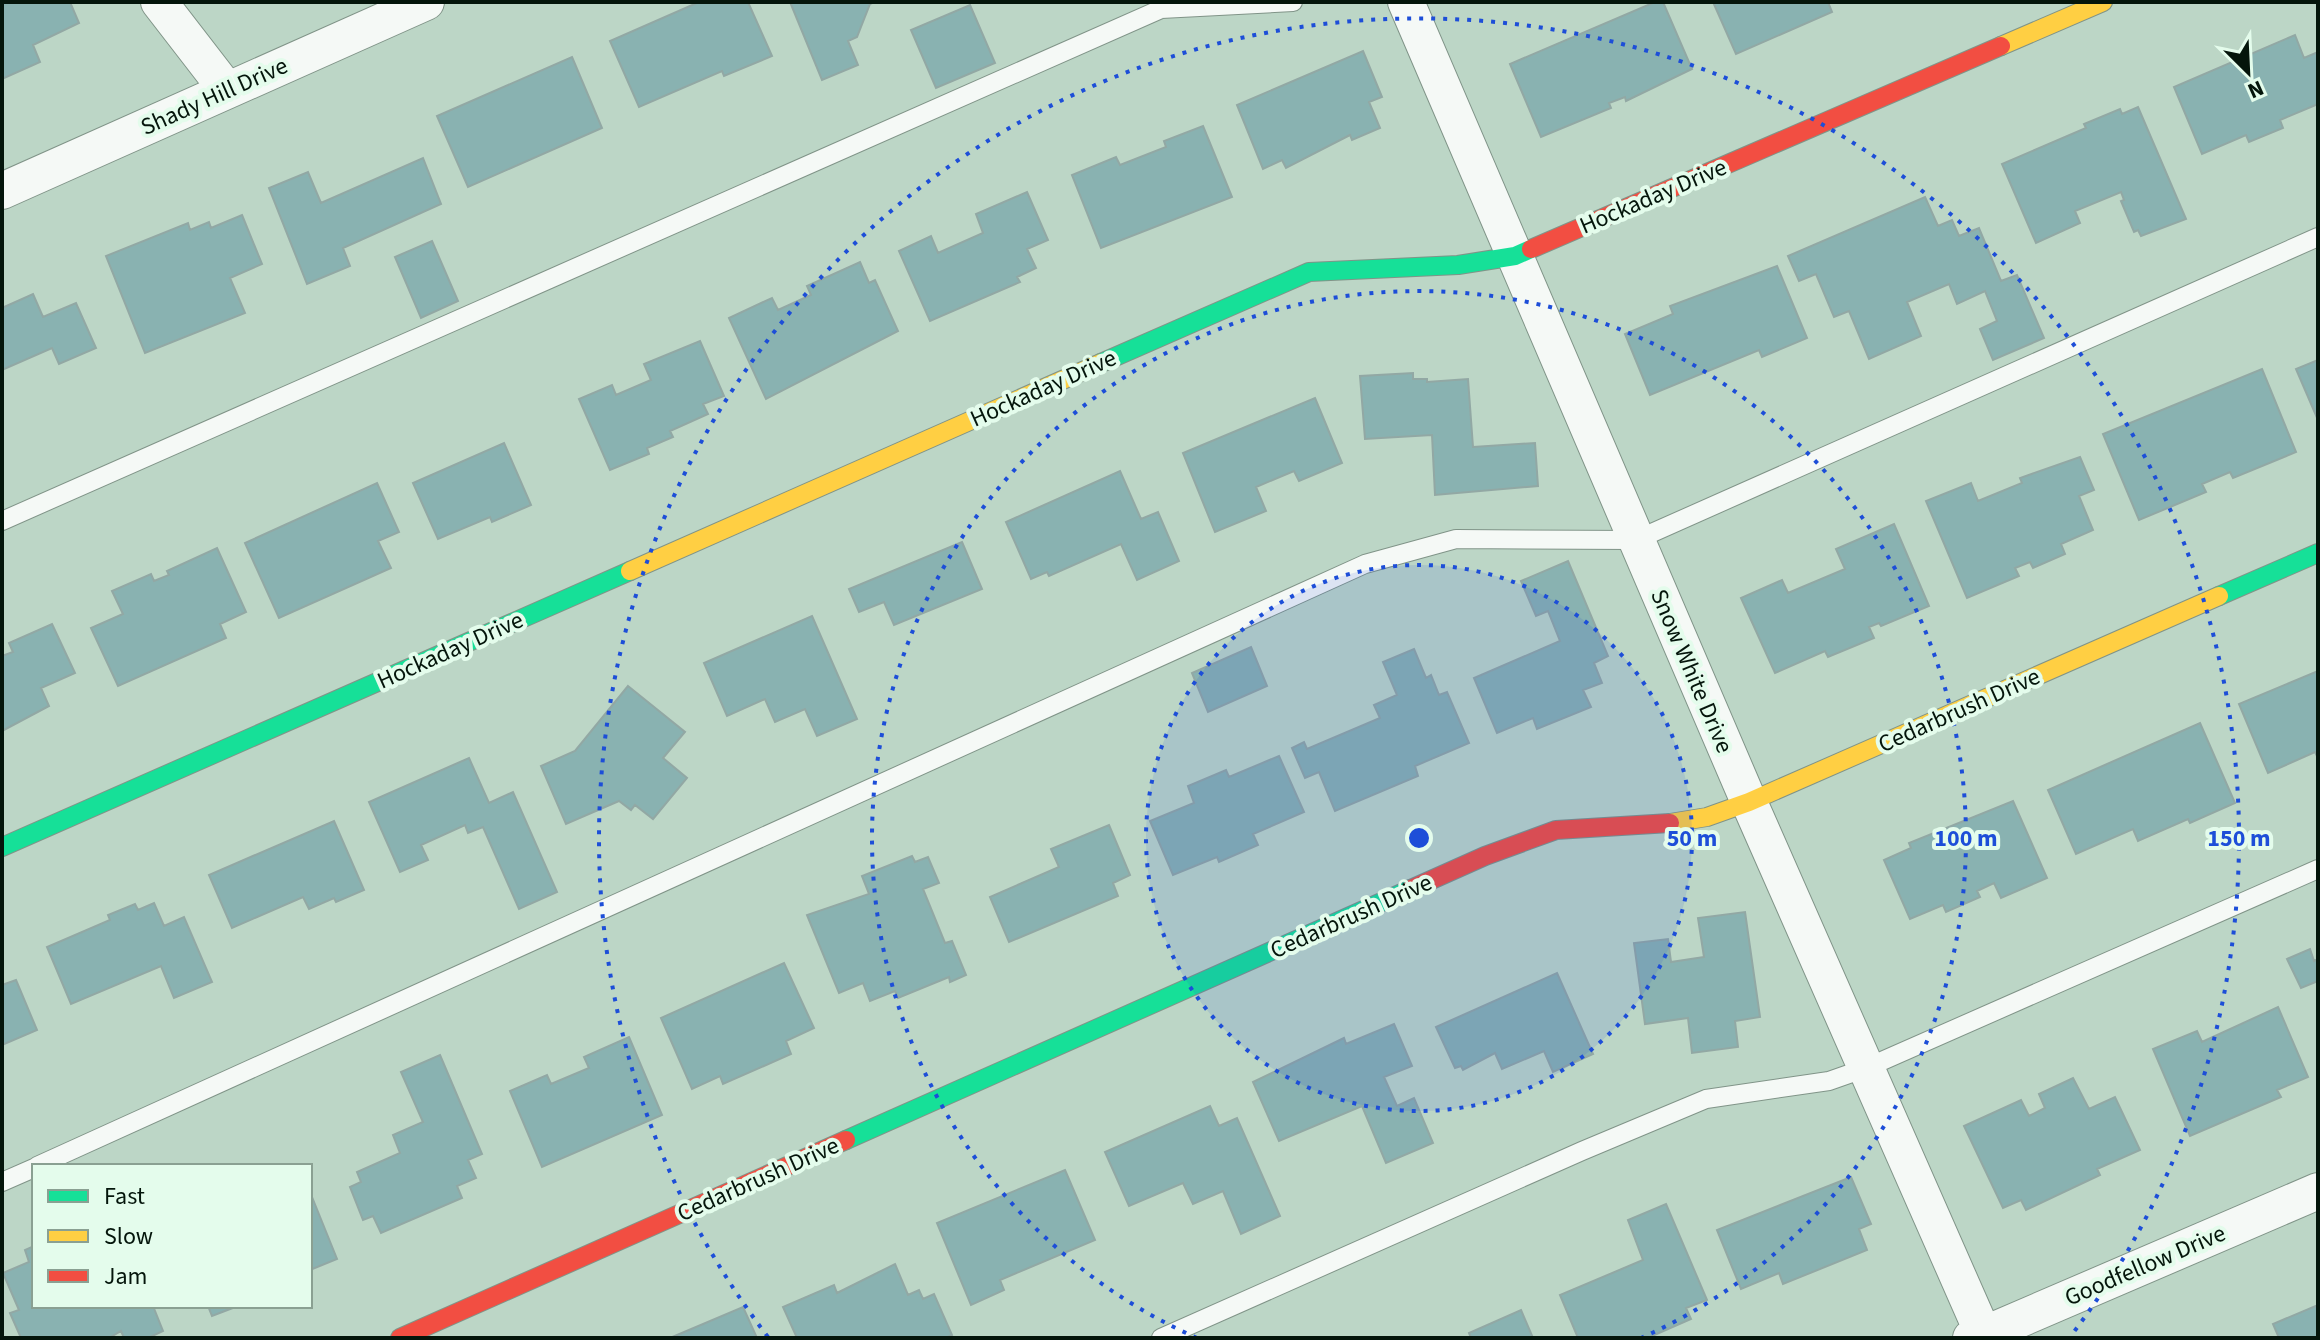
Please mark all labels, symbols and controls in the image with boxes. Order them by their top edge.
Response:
north arrow [2208,32,2288,112]
street label: Shady Hill Drive [135,48,293,145]
text: N [2243,72,2269,107]
street label: Hockaday Drive [1574,150,1732,243]
street label: Hockaday Drive [964,341,1122,436]
street label: Snow White Drive [1641,584,1742,759]
street label: Hockaday Drive [371,603,529,698]
street label: Cedarbrush Drive [1873,659,2046,762]
text: 50 m [1667,821,1717,856]
text: 100 m [1934,821,1998,856]
text: 150 m [2207,821,2271,856]
centre of rings [1405,824,1433,852]
street label: Cedarbrush Drive [1265,865,1438,968]
street label: Cedarbrush Drive [672,1128,845,1231]
legend [32,1164,312,1308]
text: Fast [104,1179,145,1214]
street label: Goodfellow Drive [2059,1216,2231,1315]
text: Slow [104,1219,153,1254]
text: Jam [104,1259,148,1294]

